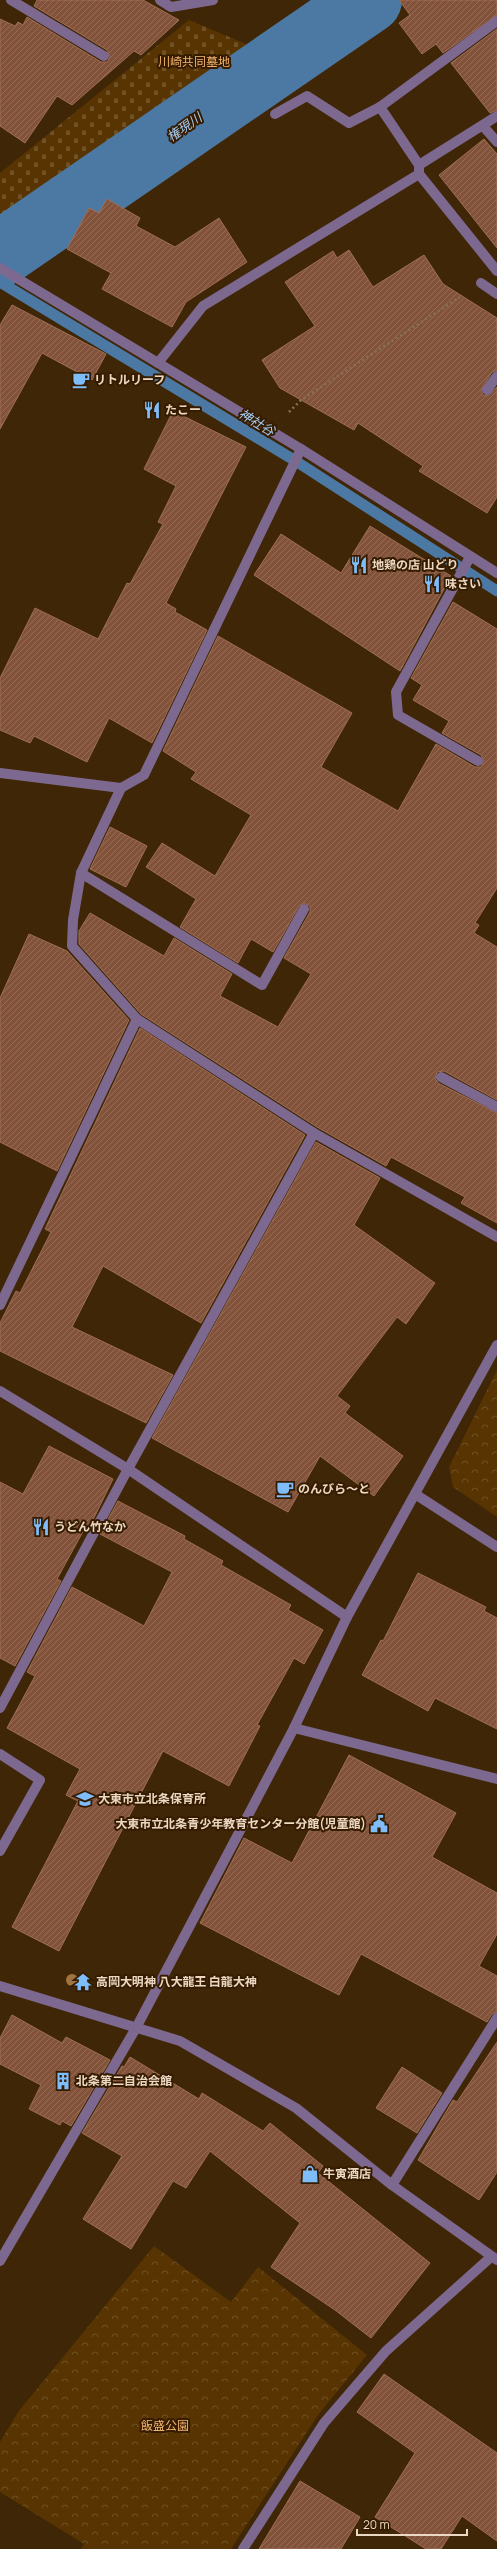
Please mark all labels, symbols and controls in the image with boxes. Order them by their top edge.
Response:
park label: 川崎共同墓地 [158,53,230,70]
water label: 権現川 [163,107,207,146]
cafe icon: リトルリーフ [71,370,91,390]
place label: リトルリーフ [94,371,165,388]
restaurant icon: たこー [142,400,162,420]
place label: たこー [165,401,201,418]
water label: 神社谷 [236,404,279,440]
restaurant icon: 地鶏の店 山どり [349,555,369,575]
place label: 地鶏の店 山どり [372,556,458,573]
restaurant icon: 味さい [422,574,442,594]
place label: 味さい [445,575,481,592]
cafe icon: のんびら～と [275,1479,295,1499]
place label: のんびら～と [298,1480,370,1497]
restaurant icon: うどん竹なか [31,1517,51,1537]
place label: うどん竹なか [54,1518,126,1535]
school or university icon: 大東市立北条保育所 [75,1789,95,1809]
place label: 大東市立北条保育所 [98,1790,206,1807]
public building icon: 大東市立北条青少年教育センター分館(児童館) [369,1814,389,1834]
place label: 大東市立北条青少年教育センター分館(児童館) [115,1815,366,1832]
temple icon: 高岡大明神 八大龍王 白龍大神 [73,1972,93,1992]
place label: 高岡大明神 八大龍王 白龍大神 [96,1973,257,1990]
building icon: 北条第二自治会館 [53,2071,73,2091]
place label: 北条第二自治会館 [76,2072,172,2089]
shop icon: 牛寅酒店 [300,2164,320,2184]
place label: 牛寅酒店 [323,2165,371,2182]
park label: 飯盛公園 [141,2417,189,2434]
scale bar [357,2511,467,2537]
text: 20 m [363,2516,390,2533]

